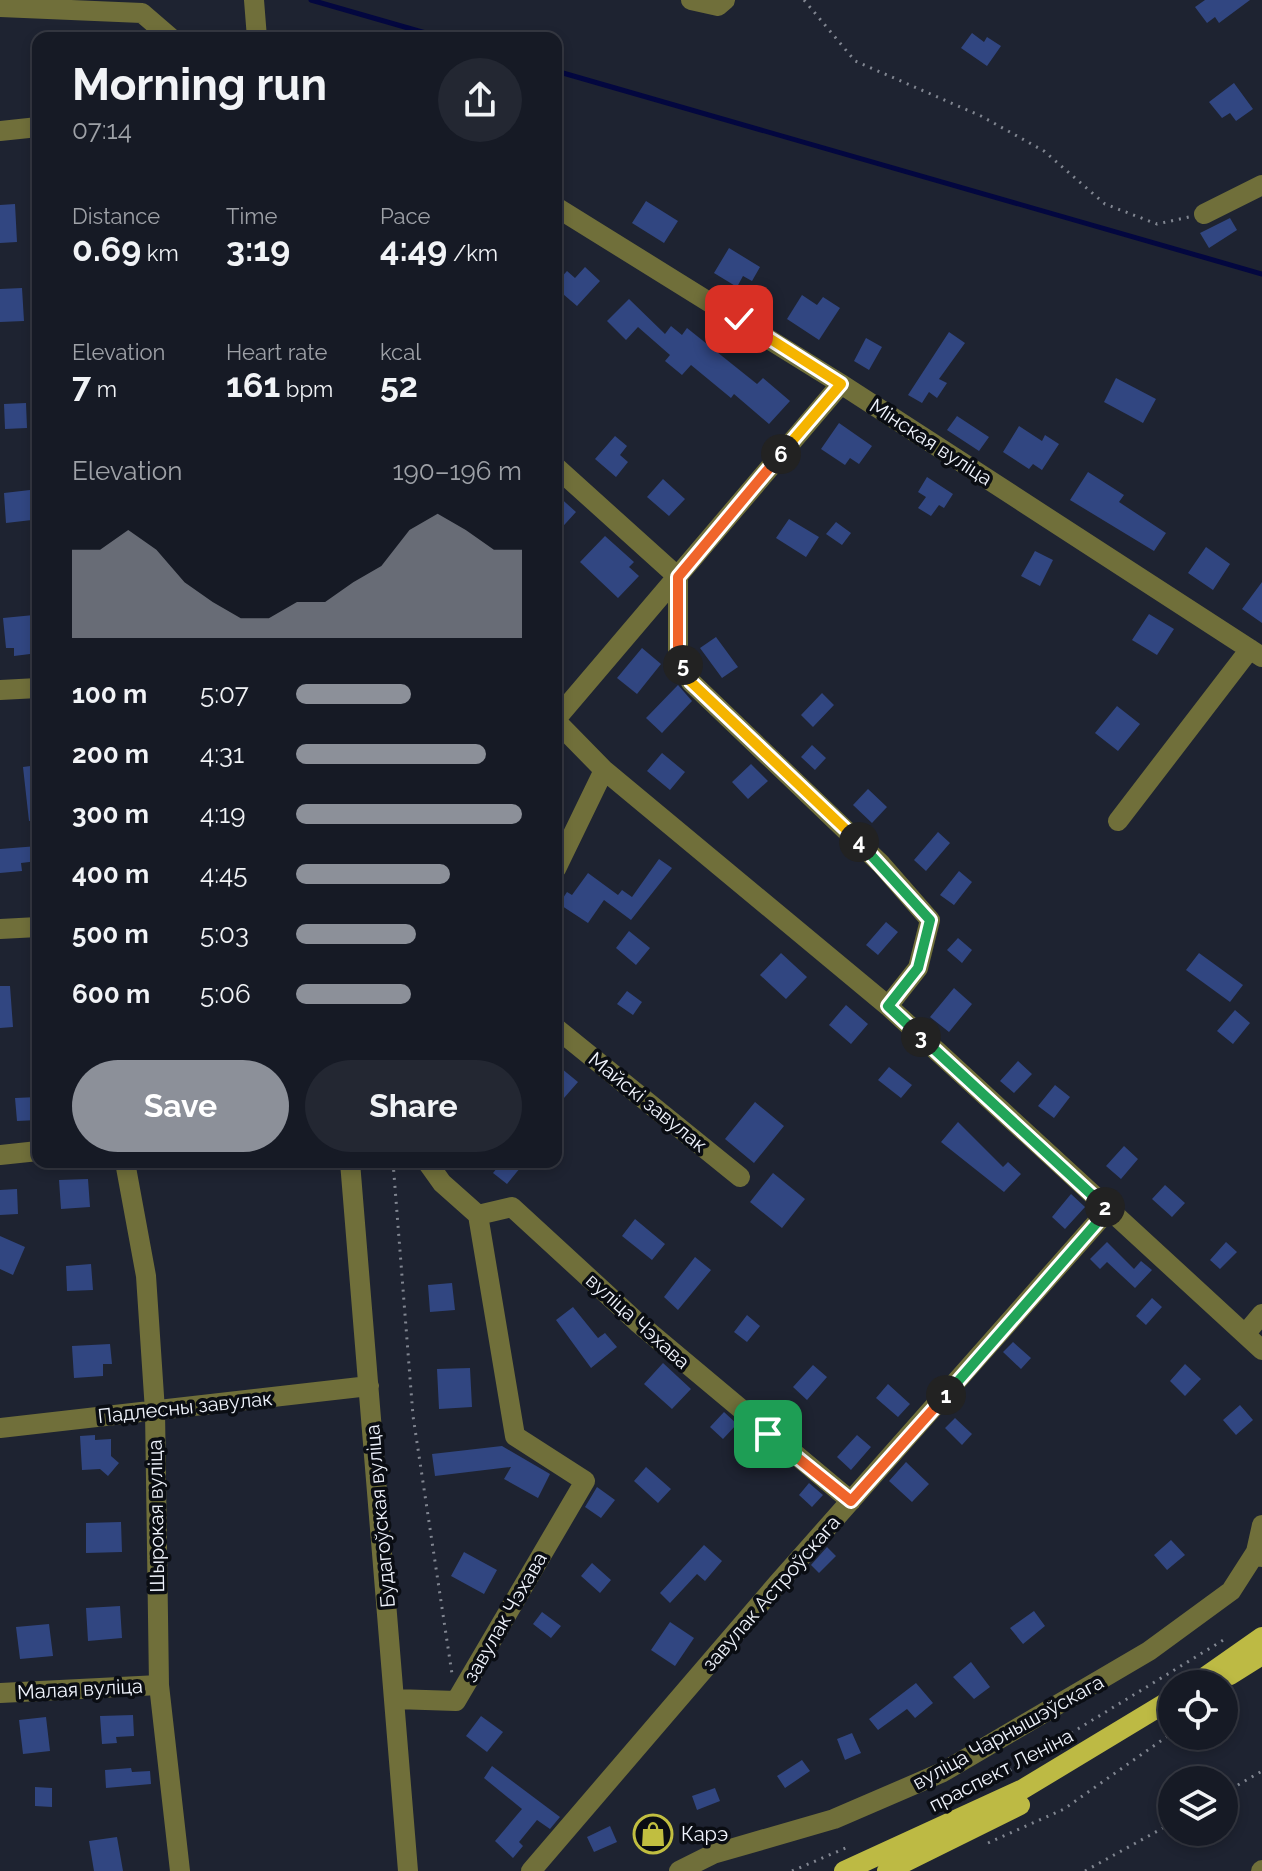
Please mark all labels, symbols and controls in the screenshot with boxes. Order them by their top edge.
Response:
button: share [438,58,522,142]
text: Morning run [72,59,327,110]
text: 07:14 [72,115,132,145]
text: Distance [72,203,160,229]
text: Time [226,203,277,229]
text: Pace [380,203,430,229]
text: 0.69 [72,229,141,269]
text: 3:19 [226,229,290,269]
text: 4:49 [380,229,447,269]
text: km [141,240,179,266]
text: /km [447,240,498,266]
pin [705,285,773,353]
icon: check [717,297,761,341]
text: Elevation [72,339,165,365]
text: Heart rate [226,339,327,365]
text: kcal [380,339,421,365]
text: 7 [72,365,91,405]
text: 161 [226,365,280,405]
text: 52 [380,365,418,405]
text: m [91,376,117,402]
text: bpm [280,376,333,402]
street label: Мінская вуліца [865,394,997,490]
pin: 6 [761,434,801,474]
text: 6 [774,441,788,467]
text: Elevation [72,456,182,486]
text: 190–196 m [392,456,522,486]
pin: 5 [663,645,703,685]
text: 5 [677,652,689,678]
text: 100 m [72,679,147,709]
text: 5:07 [200,679,249,709]
text: 200 m [72,739,149,769]
text: 4:31 [200,739,244,769]
text: 300 m [72,799,149,829]
text: 4:19 [200,799,245,829]
pin: 4 [839,822,879,862]
text: 4 [853,829,865,855]
text: 400 m [72,859,149,889]
text: 4:45 [200,859,247,889]
text: 500 m [72,919,149,949]
text: 5:03 [200,919,249,949]
text: 600 m [72,979,150,1009]
text: 5:06 [200,979,251,1009]
pin: 3 [901,1017,941,1057]
text: 3 [915,1024,927,1050]
street label: Майскі завулак [584,1047,712,1157]
button: Save [72,1060,289,1152]
button: Share [305,1060,522,1152]
pin: 2 [1085,1187,1125,1227]
text: 2 [1099,1194,1111,1220]
street label: вуліца Чэхава [581,1268,695,1374]
pin: 1 [926,1375,966,1415]
text: 1 [941,1382,951,1408]
street label: Падлесны завулак [96,1386,274,1428]
pin [734,1400,802,1468]
icon: arrive [746,1412,790,1456]
street label: Будагоўская вуліца [360,1423,400,1609]
street label: Шырокая вуліца [143,1439,169,1593]
street label: завулак Астроўскага [697,1510,845,1676]
street label: завулак Чэхава [458,1548,552,1686]
street label: вуліца Чарнышэўскага [908,1669,1108,1795]
map controls [1158,1670,1238,1846]
button: locate [1158,1670,1238,1750]
street label: Малая вуліца [17,1674,143,1704]
street label: праспект Леніна [925,1723,1077,1817]
button: layers [1158,1766,1238,1846]
shop icon: Карэ [632,1813,674,1855]
place label: Карэ [681,1822,728,1846]

